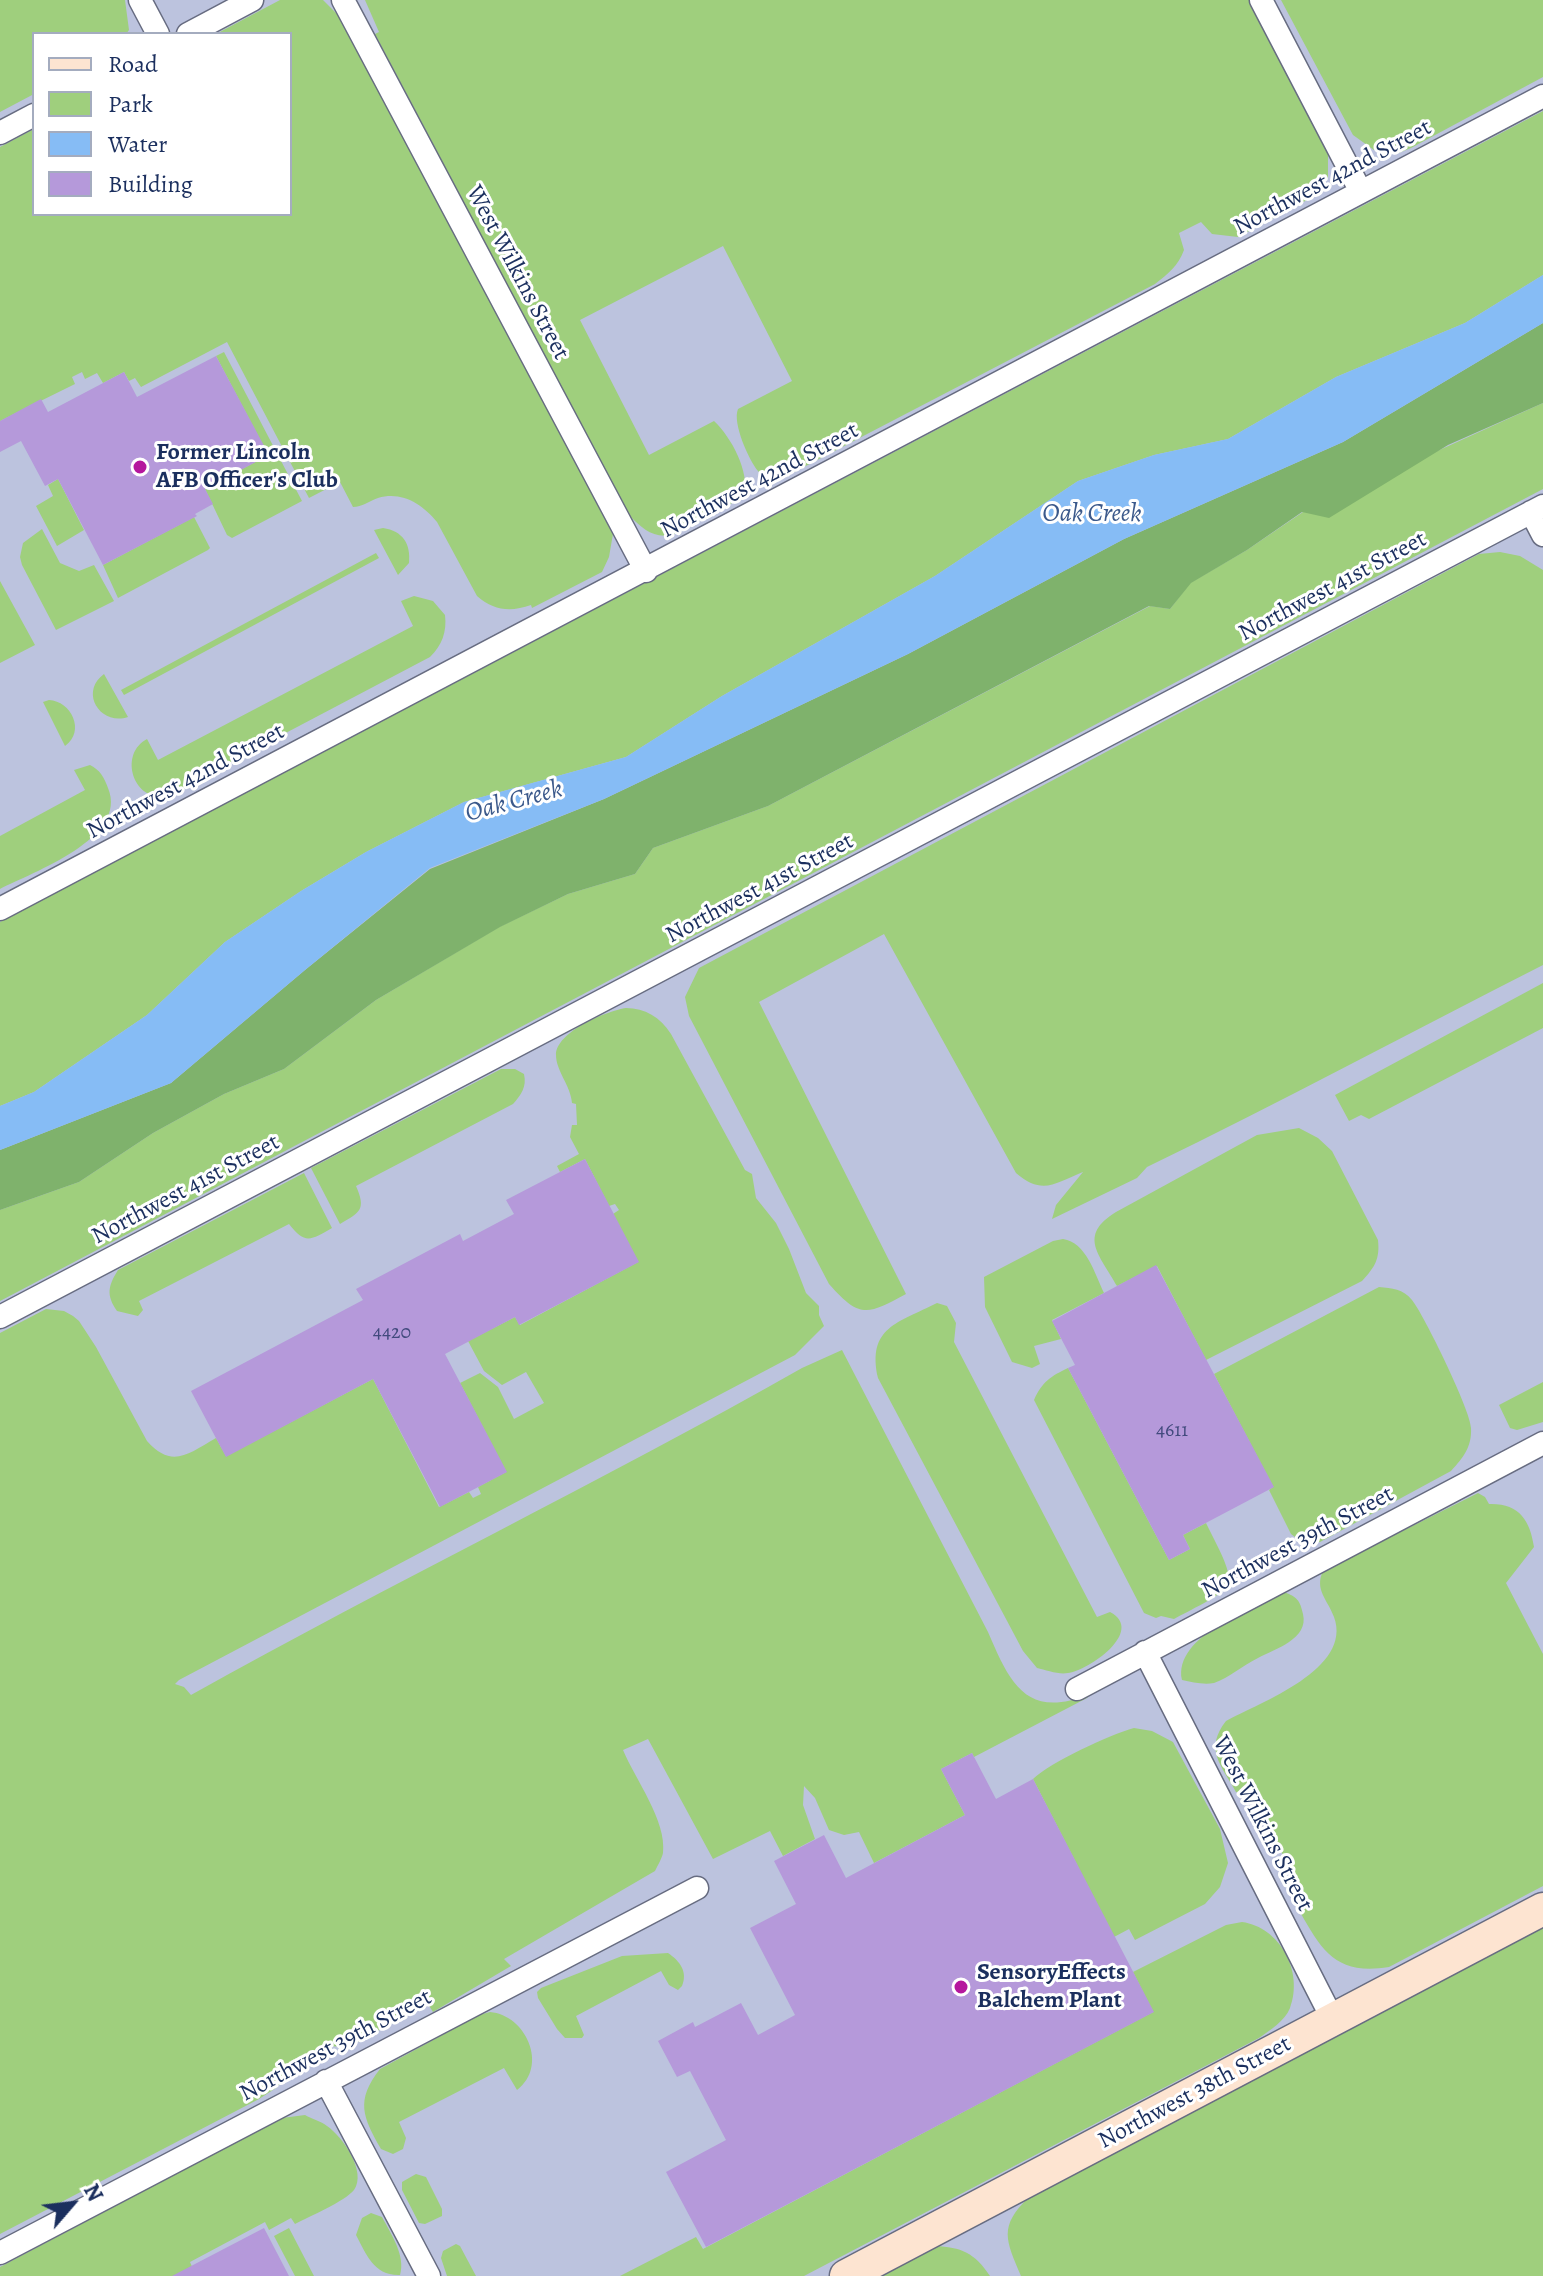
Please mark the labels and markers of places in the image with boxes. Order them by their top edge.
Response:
place label: Former Lincoln AFB Officer's Club [156,439,338,495]
marker: Former Lincoln AFB Officer's Club [131,458,149,476]
place label: SensoryEffects Balchem Plant [977,1959,1126,2015]
marker: SensoryEffects Balchem Plant [952,1978,970,1996]

